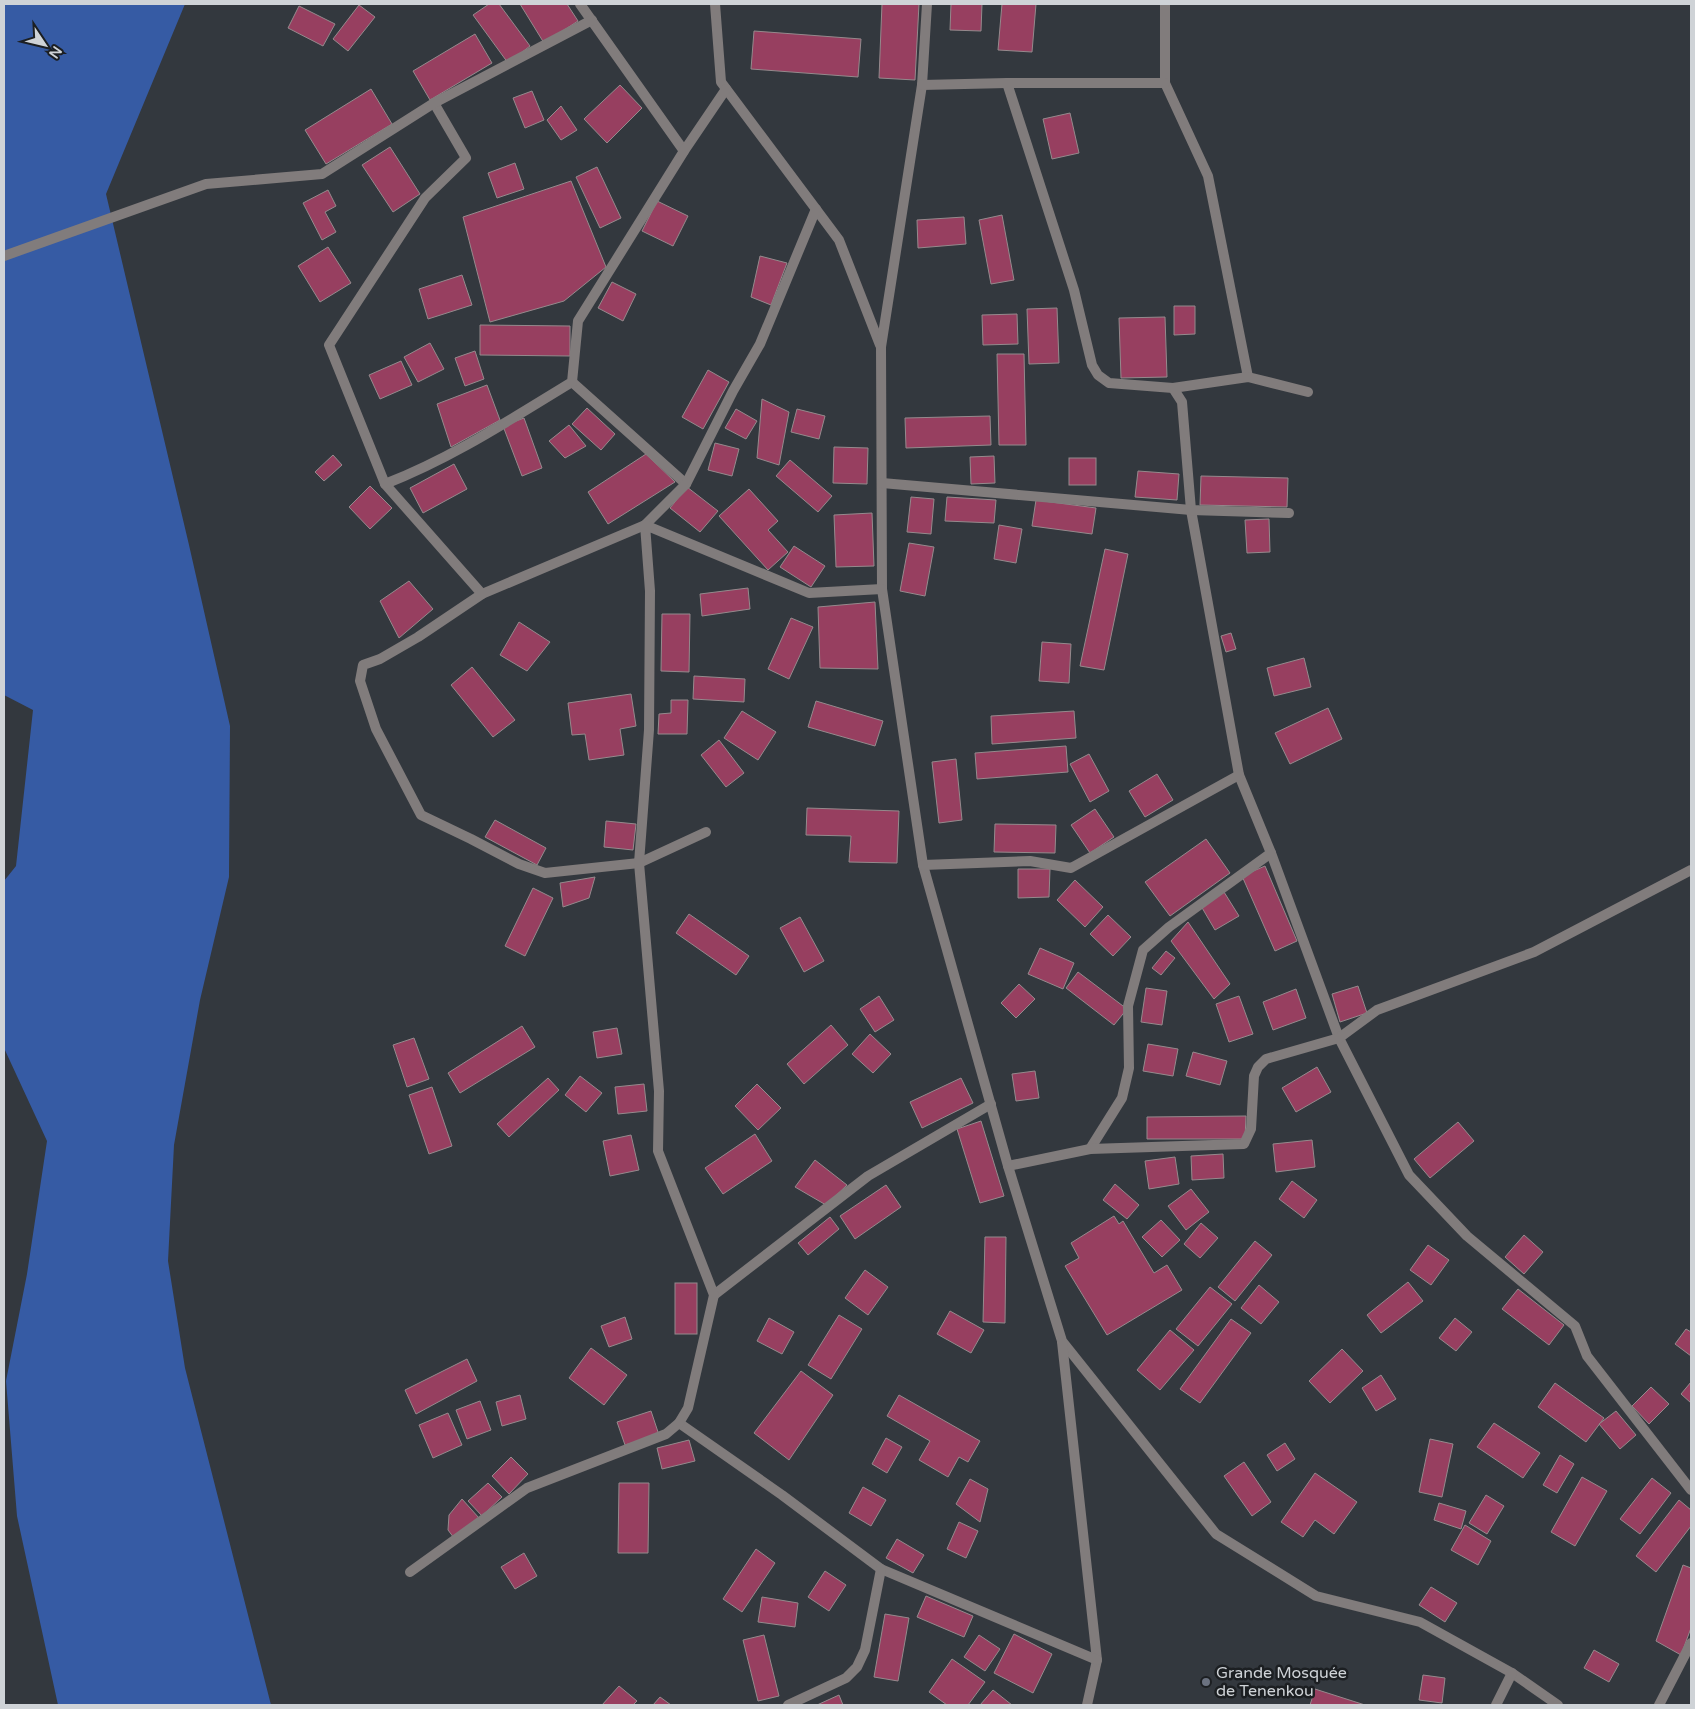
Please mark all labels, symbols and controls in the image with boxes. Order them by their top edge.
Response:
north arrow [20,20,70,70]
text: N [45,43,65,62]
place label: Grande Mosquée de Tenenkou [1216,1663,1347,1701]
marker: Grande Mosquée de Tenenkou [1200,1676,1212,1688]

